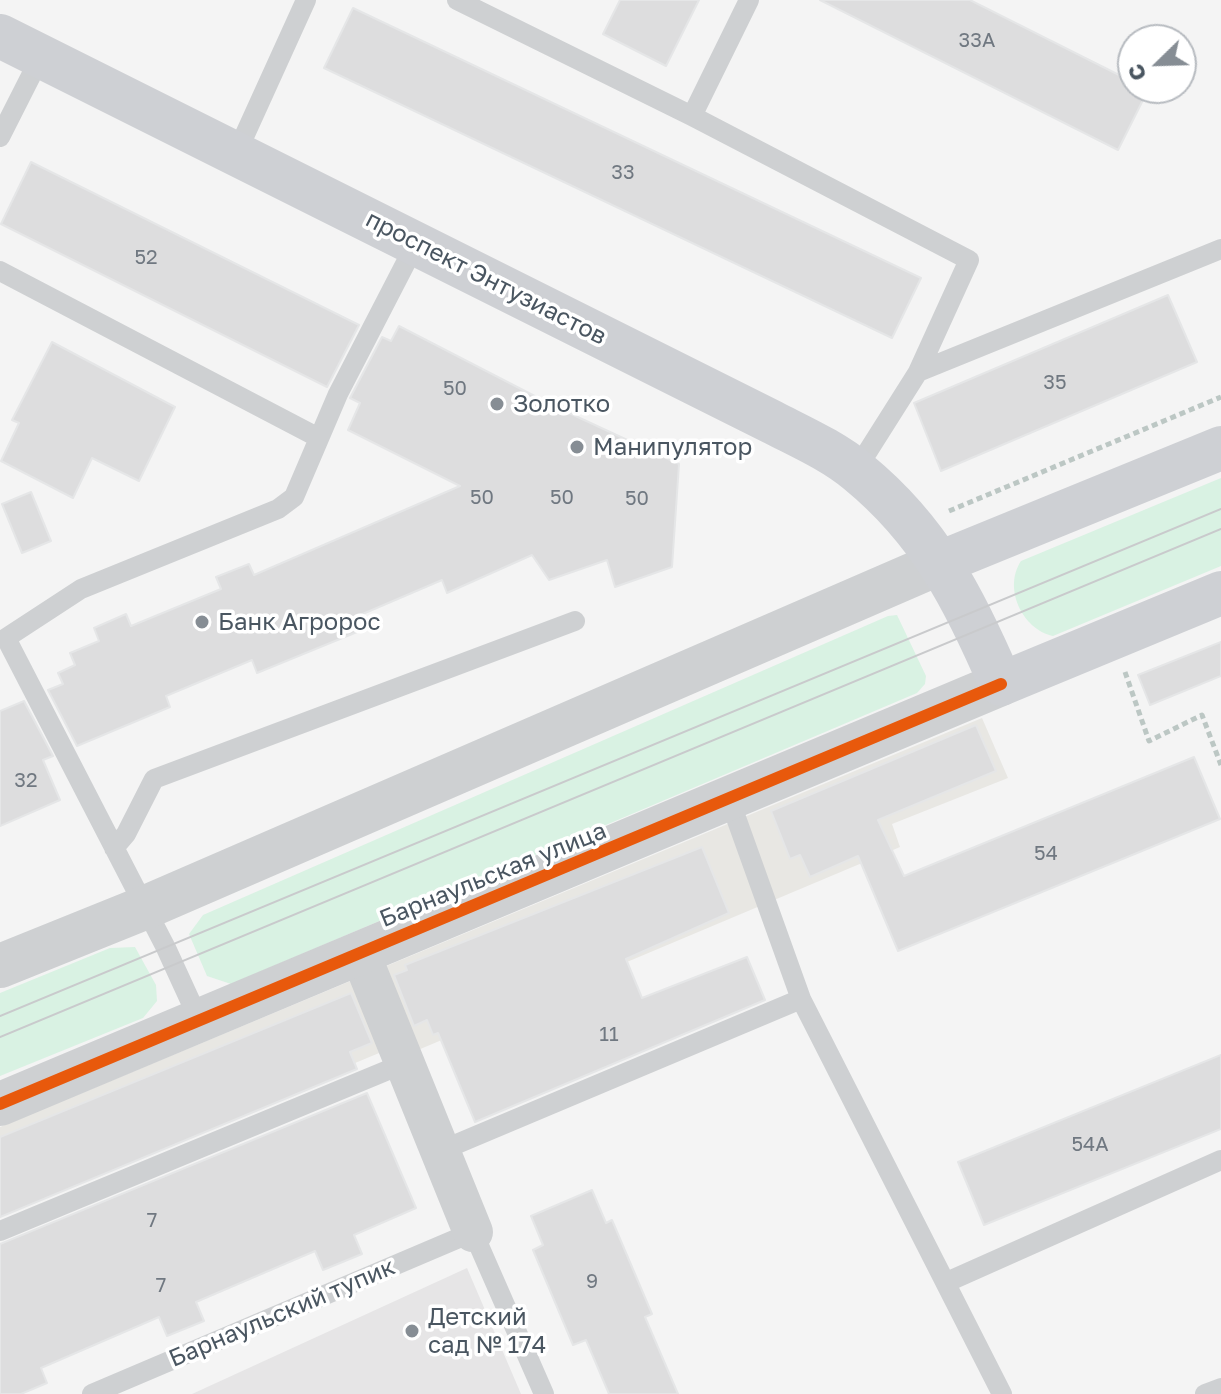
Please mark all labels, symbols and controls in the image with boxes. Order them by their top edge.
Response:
north arrow [1117,24,1197,104]
house number: 33А [959,29,995,53]
text: С [1121,60,1152,85]
house number: 33 [611,161,635,185]
street label: проспект Энтузиастов [361,205,611,351]
house number: 52 [134,246,158,270]
house number: 35 [1043,371,1067,395]
house number: 50 [443,377,467,401]
place label: Золотко [513,390,610,418]
marker: Золотко [488,395,506,413]
place label: Манипулятор [593,433,752,461]
marker: Манипулятор [568,438,586,456]
house number: 50 [470,486,494,510]
house number: 50 [550,486,574,510]
house number: 50 [625,487,649,511]
place label: Банк Агророс [218,608,380,636]
marker: Банк Агророс [193,613,211,631]
house number: 32 [14,769,38,793]
street label: Барнаульская улица [375,816,611,934]
house number: 54 [1034,842,1058,866]
house number: 11 [599,1023,619,1047]
house number: 54А [1071,1133,1109,1157]
house number: 7 [147,1209,157,1233]
street label: Барнаульский тупик [165,1252,399,1374]
house number: 9 [586,1270,598,1294]
house number: 7 [156,1274,166,1298]
place label: Детский сад № 174 [428,1303,546,1359]
marker: Детский сад № 174 [403,1322,421,1340]

